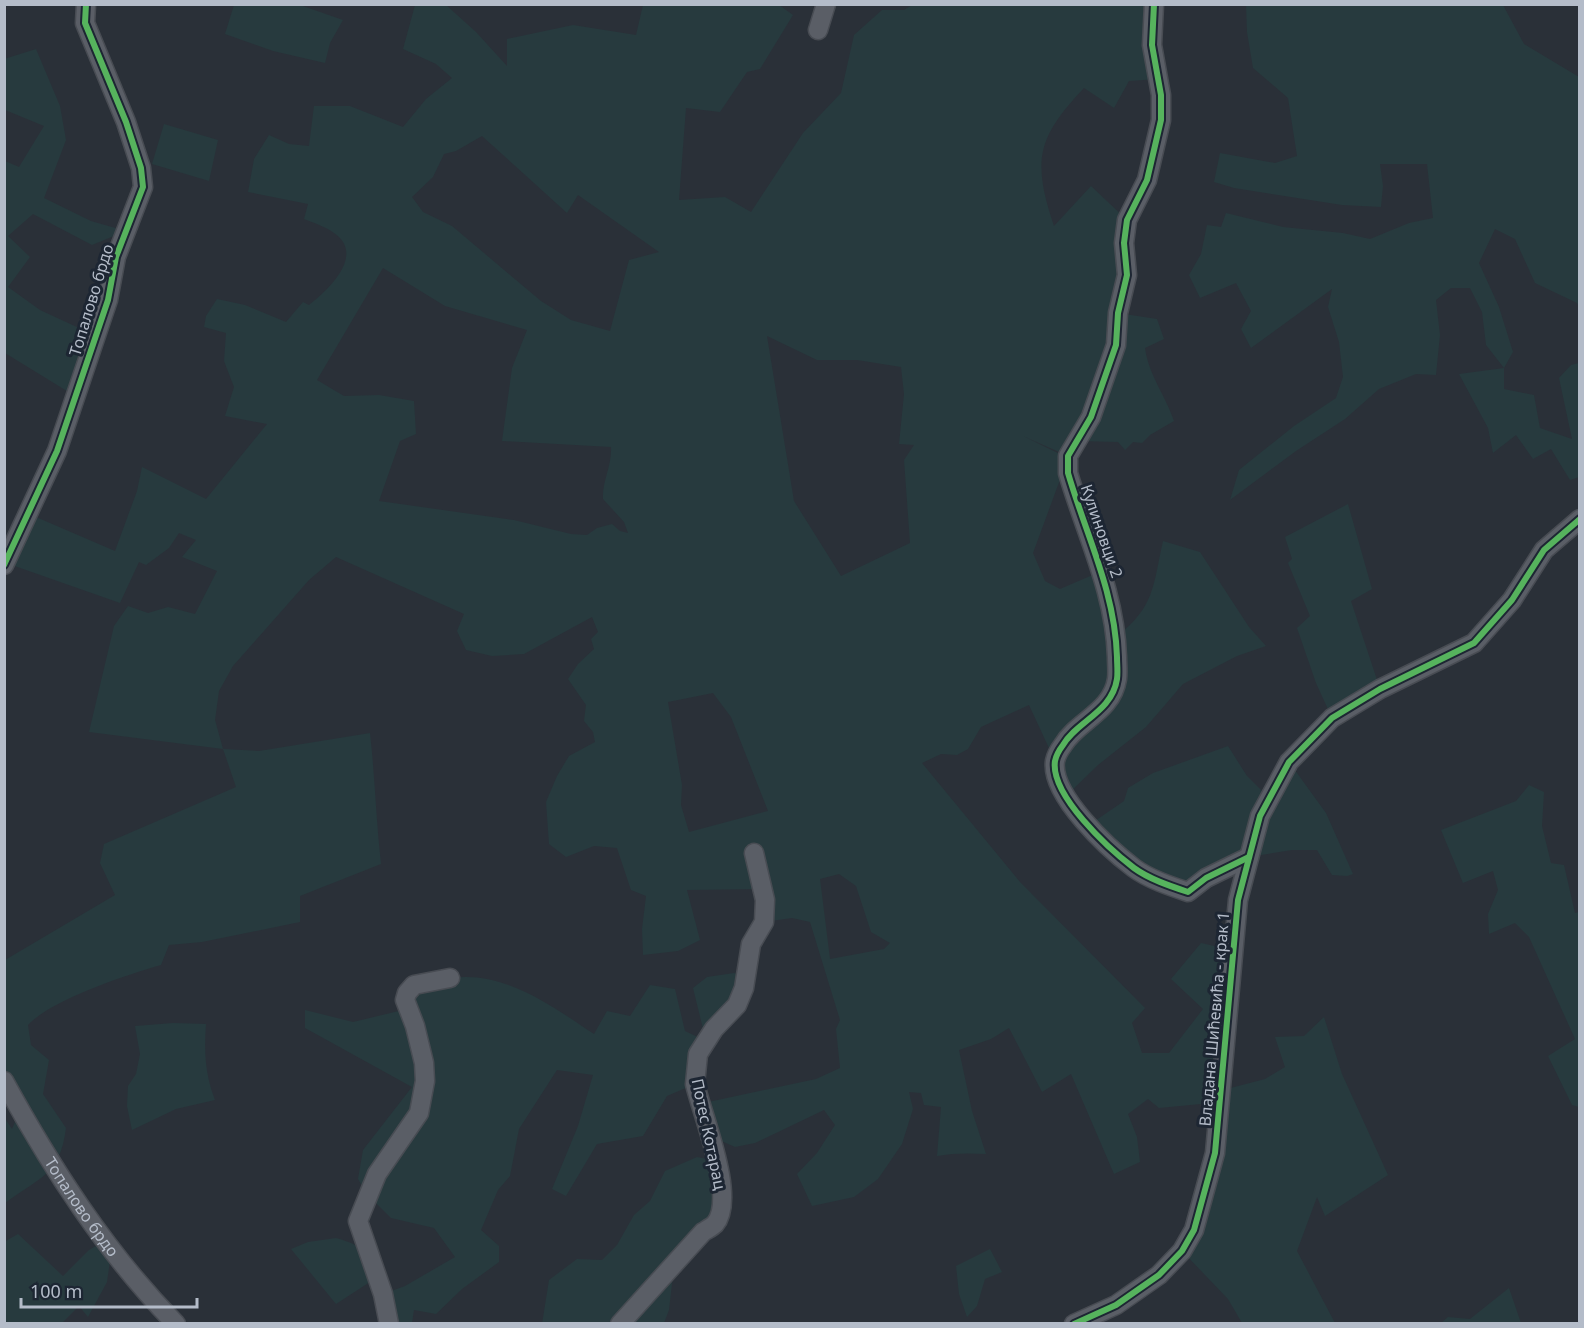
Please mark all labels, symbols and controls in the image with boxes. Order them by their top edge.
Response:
street label: Топалово брдо [63,241,119,359]
street label: Кулиновци 2 [1076,481,1128,581]
street label: Владана Шићевића - крак 1 [1194,911,1234,1127]
street label: Потес Котарац [686,1076,732,1192]
street label: Топалово брдо [40,1153,124,1261]
scale bar [21,1271,196,1309]
text: 100 m [30,1279,82,1303]

